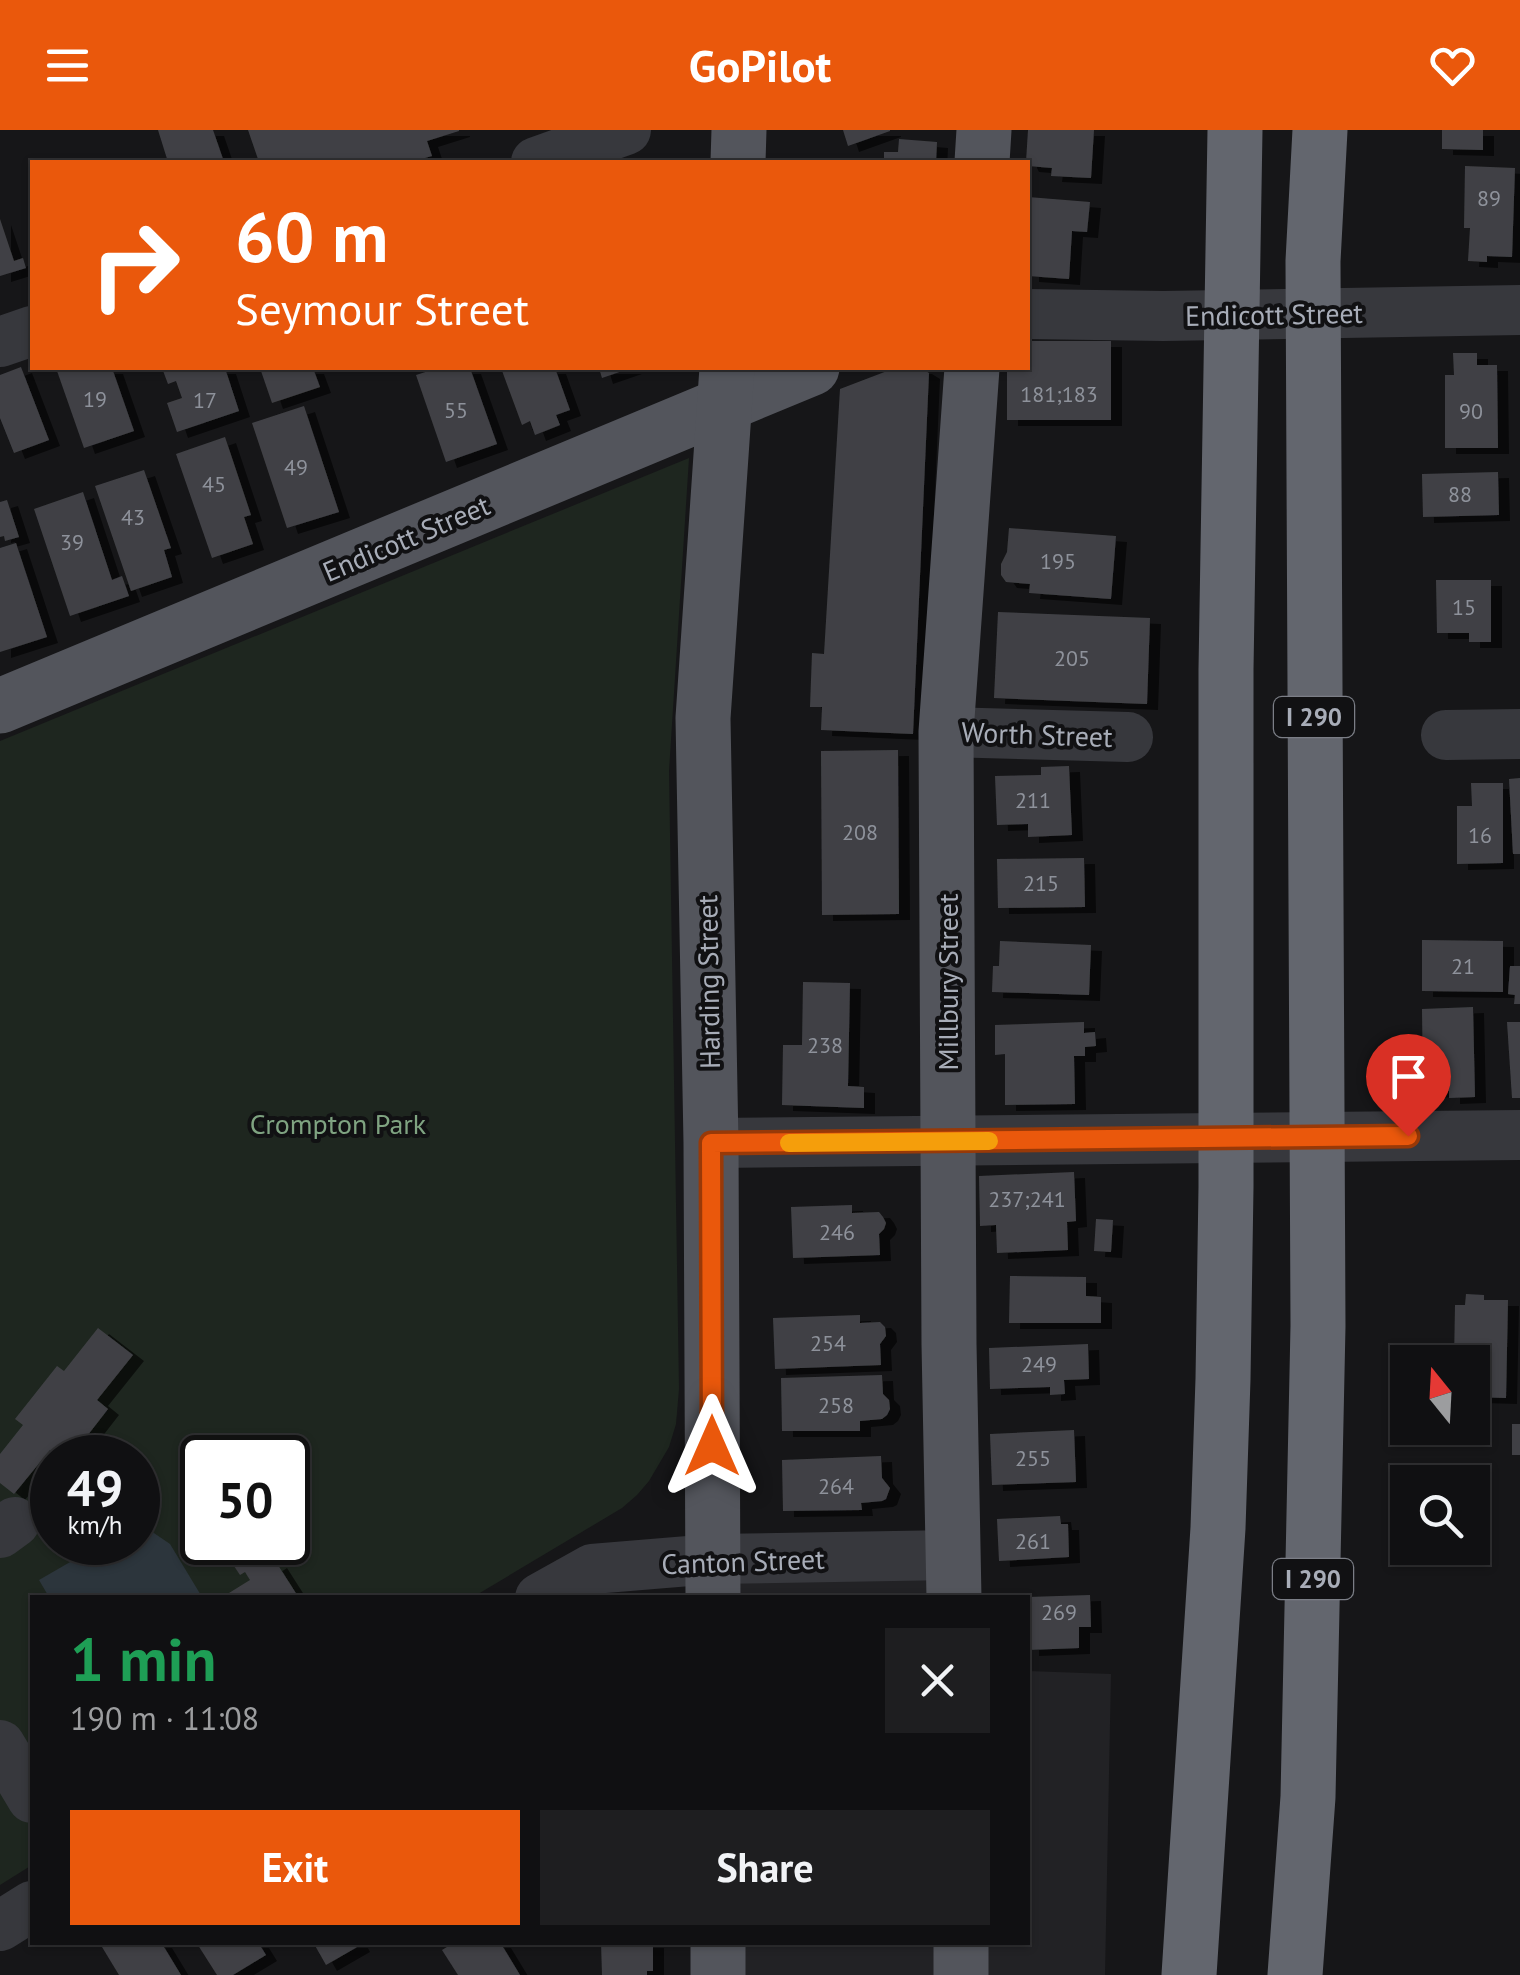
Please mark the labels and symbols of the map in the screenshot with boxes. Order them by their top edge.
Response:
house number: 89 [1477,184,1501,212]
street label: Endicott Street [1185,294,1364,334]
house number: 181;183 [1020,380,1098,408]
house number: 19 [83,385,107,413]
house number: 17 [193,386,217,414]
house number: 55 [444,396,468,424]
house number: 90 [1459,397,1483,425]
house number: 49 [284,453,308,481]
house number: 45 [202,470,226,498]
house number: 88 [1448,480,1472,508]
street label: Endicott Street [317,486,496,590]
house number: 43 [121,503,145,531]
house number: 39 [60,528,84,556]
house number: 195 [1040,547,1076,575]
house number: 15 [1452,593,1476,621]
house number: 205 [1054,644,1090,672]
road number: I 290 [1274,697,1354,737]
street label: Worth Street [961,713,1114,755]
house number: 211 [1015,786,1051,814]
house number: 208 [842,818,878,846]
house number: 16 [1468,821,1492,849]
house number: 215 [1023,869,1059,897]
street label: Millbury Street [929,893,966,1070]
street label: Harding Street [688,894,728,1069]
house number: 21 [1451,952,1475,980]
house number: 238 [807,1031,843,1059]
pin [1366,1034,1451,1137]
park label: Crompton Park [250,1105,427,1142]
house number: 237;241 [988,1185,1066,1213]
house number: 246 [819,1218,855,1246]
house number: 254 [810,1329,846,1357]
north arrow [1390,1345,1490,1445]
house number: 249 [1021,1350,1057,1378]
house number: 258 [818,1391,854,1419]
position arrow [660,1394,764,1498]
speed limit sign: 50 [180,1435,310,1565]
house number: 255 [1015,1444,1051,1472]
house number: 264 [818,1472,854,1500]
house number: 261 [1015,1527,1051,1555]
street label: Canton Street [661,1540,826,1582]
road number: I 290 [1273,1559,1353,1599]
house number: 269 [1041,1598,1077,1626]

